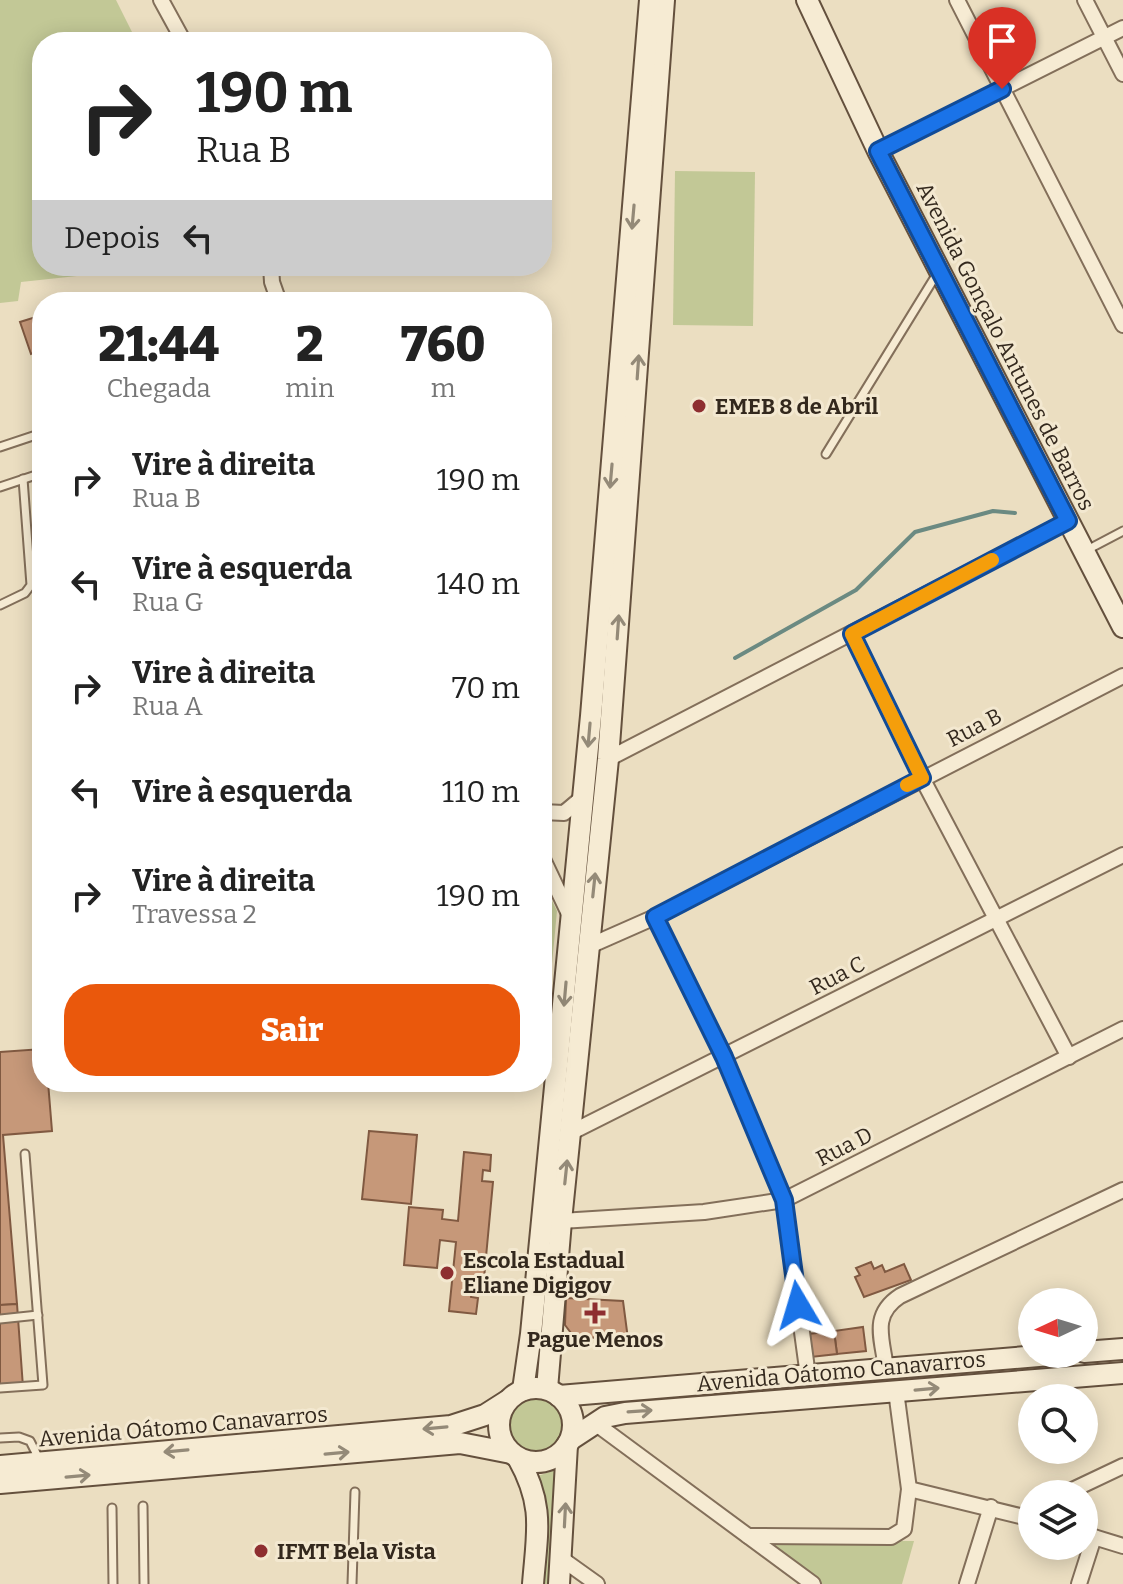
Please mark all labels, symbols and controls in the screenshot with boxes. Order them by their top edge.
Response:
pin [968,7,1036,89]
icon: arrive [980,19,1024,63]
text: 190 m [196,60,352,127]
icon: right [64,64,168,168]
text: Rua B [196,128,292,172]
street label: Avenida Gonçalo Antunes de Barros [911,177,1100,515]
one-way arrow [625,203,640,230]
icon: left [176,216,220,260]
text: Depois [64,220,160,256]
text: 21:44 [98,316,219,374]
text: 2 [296,316,324,374]
text: 760 [401,316,486,374]
one-way arrow [630,354,645,381]
text: Chegada [107,373,211,404]
text: min [285,373,334,404]
text: m [431,373,456,404]
place label: EMEB 8 de Abril [715,393,879,420]
marker: EMEB 8 de Abril [690,397,708,415]
text: Vire à direita [132,447,315,483]
icon: right [64,458,108,502]
text: 190 m [436,462,520,498]
one-way arrow [603,462,618,489]
text: Rua B [132,483,201,514]
text: Vire à esquerda [132,551,352,587]
icon: left [64,562,108,606]
text: 140 m [436,566,520,602]
text: Rua G [132,587,203,618]
one-way arrow [611,614,626,641]
text: Vire à direita [132,655,315,691]
icon: right [64,666,108,710]
text: 70 m [452,670,520,706]
text: Rua A [132,691,203,722]
street label: Rua B [942,702,1006,753]
one-way arrow [581,722,596,748]
icon: left [64,770,108,814]
text: Vire à esquerda [132,774,352,810]
text: 110 m [442,774,520,810]
text: Vire à direita [132,863,315,899]
one-way arrow [587,873,602,899]
icon: right [64,874,108,918]
text: 190 m [436,878,520,914]
text: Travessa 2 [132,899,257,930]
street label: Rua C [805,950,869,1001]
one-way arrow [557,980,572,1007]
button: Sair [64,984,520,1076]
street label: Rua D [811,1121,877,1172]
one-way arrow [558,1159,573,1186]
place label: Escola Estadual Eliane Digigov [463,1247,625,1299]
position arrow [756,1263,840,1347]
marker: Escola Estadual Eliane Digigov [438,1264,456,1282]
north arrow [1018,1288,1098,1368]
map controls [1018,1288,1098,1560]
marker: Pague Menos [586,1304,604,1322]
place label: Pague Menos [527,1326,664,1353]
street label: Avenida Oátomo Canavarros [695,1345,987,1398]
one-way arrow [913,1381,940,1396]
button: search [1018,1384,1098,1464]
street label: Avenida Oátomo Canavarros [37,1400,329,1453]
one-way arrow [626,1403,653,1418]
one-way arrow [422,1420,449,1435]
one-way arrow [163,1444,190,1459]
one-way arrow [323,1446,350,1461]
one-way arrow [64,1469,91,1484]
button: layers [1018,1480,1098,1560]
one-way arrow [557,1502,572,1528]
place label: IFMT Bela Vista [277,1538,436,1565]
marker: IFMT Bela Vista [252,1542,270,1560]

